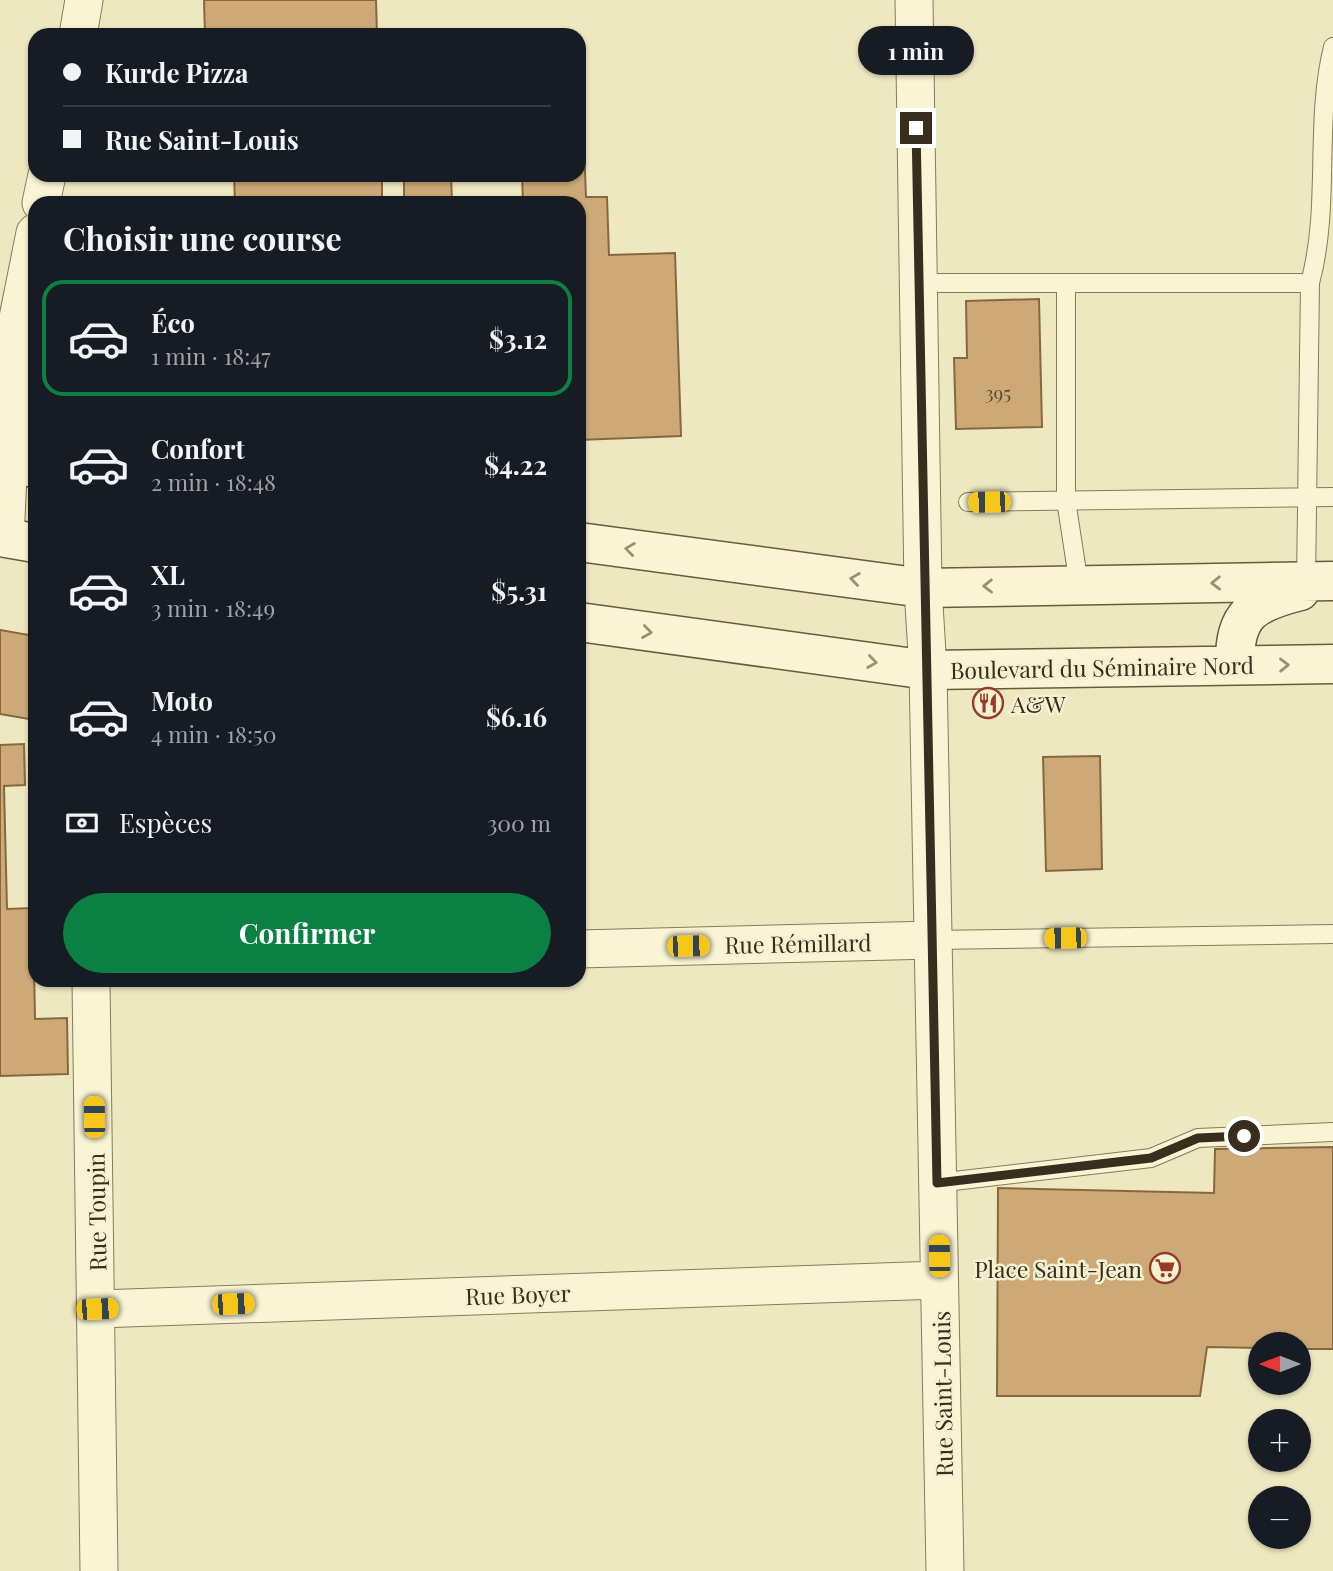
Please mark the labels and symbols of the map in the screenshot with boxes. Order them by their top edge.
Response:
callout: 1 min [858,26,974,76]
route end [900,112,932,144]
house number: 395 [985,379,1011,405]
car [968,491,1011,513]
one-way arrow [624,542,636,557]
one-way arrow [849,571,861,586]
one-way arrow [1210,575,1221,591]
one-way arrow [983,579,994,594]
one-way arrow [641,624,653,639]
street label: Boulevard du Séminaire Nord [950,649,1254,685]
one-way arrow [866,655,878,670]
one-way arrow [1279,657,1290,673]
restaurant icon: A&W [971,686,1005,720]
place label: A&W [1010,688,1066,719]
street label: Rue Rémillard [724,926,872,960]
car [1044,927,1087,949]
car [667,935,710,957]
car [84,1096,105,1138]
route start [1228,1120,1260,1152]
street label: Rue Toupin [79,1152,113,1271]
car [929,1235,950,1277]
supermarket icon: Place Saint-Jean [1148,1251,1182,1285]
place label: Place Saint-Jean [974,1253,1142,1284]
street label: Rue Boyer [465,1277,571,1311]
car [212,1293,255,1315]
car [76,1298,119,1320]
street label: Rue Saint-Louis [925,1311,959,1477]
north arrow [1248,1332,1311,1395]

